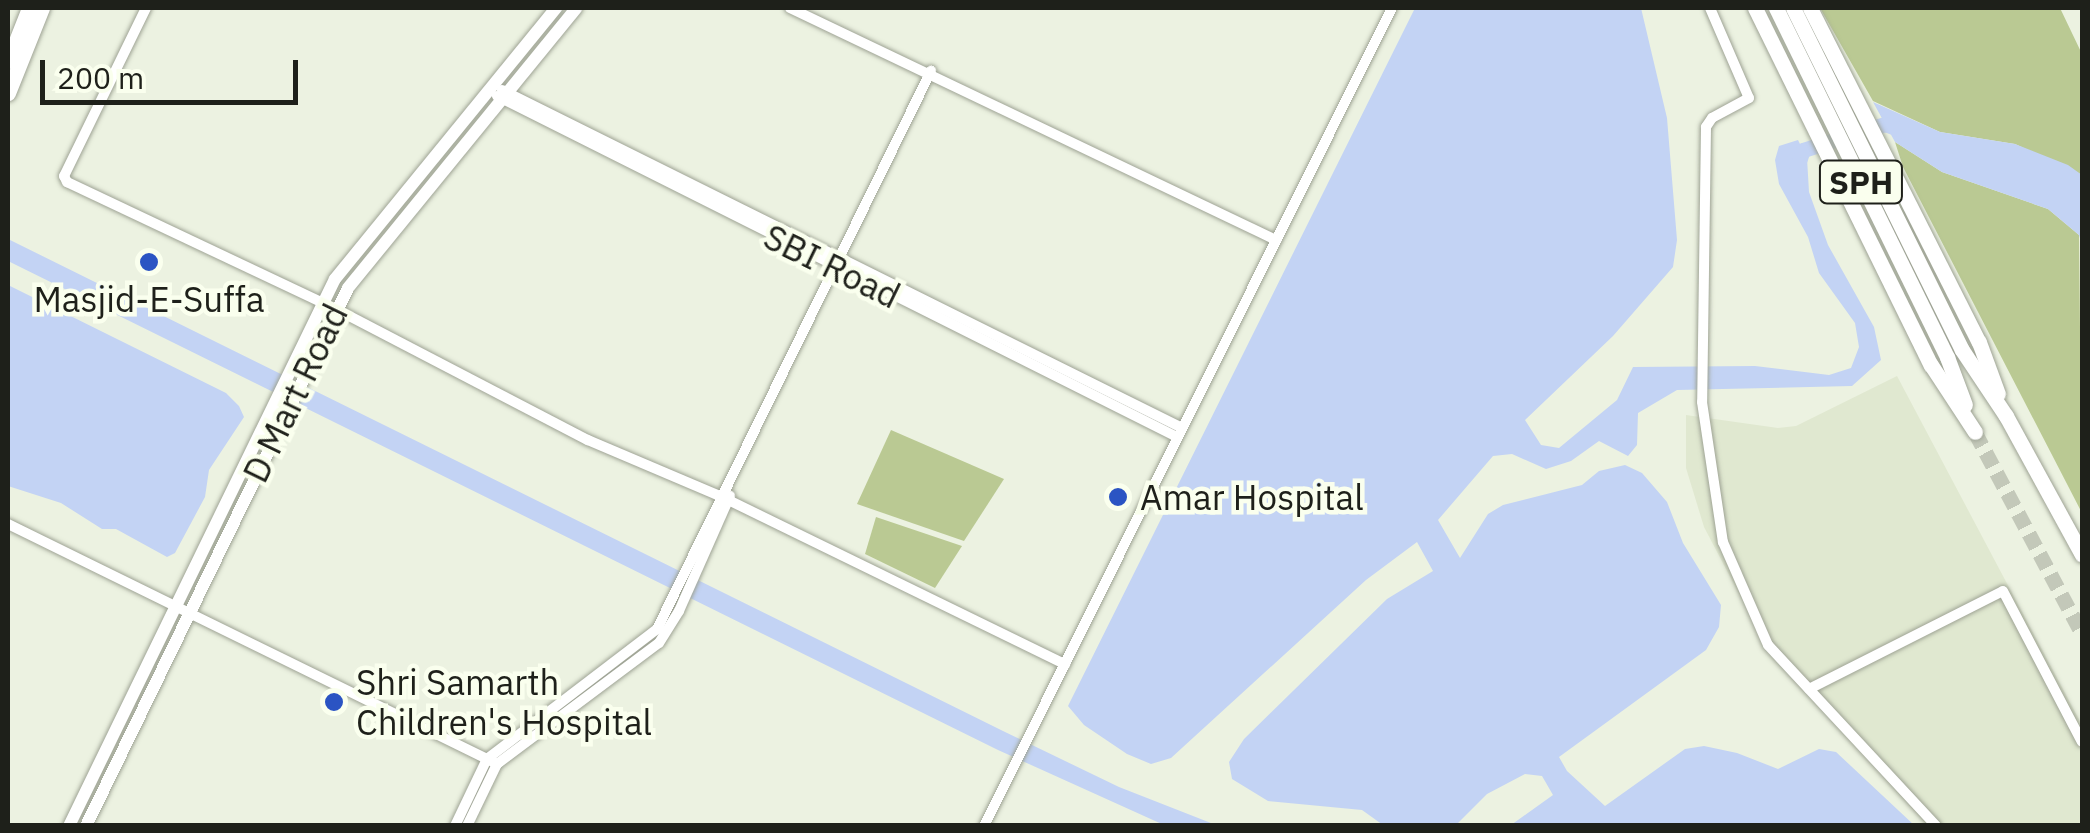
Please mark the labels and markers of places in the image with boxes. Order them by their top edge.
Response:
marker: Masjid-E-Suffa [138,251,160,273]
place label: Masjid-E-Suffa [33,278,265,320]
place label: Amar Hospital [1140,476,1364,518]
marker: Amar Hospital [1105,484,1131,510]
place label: Shri Samarth Children's Hospital [356,661,652,743]
marker: Shri Samarth Children's Hospital [321,689,347,715]

